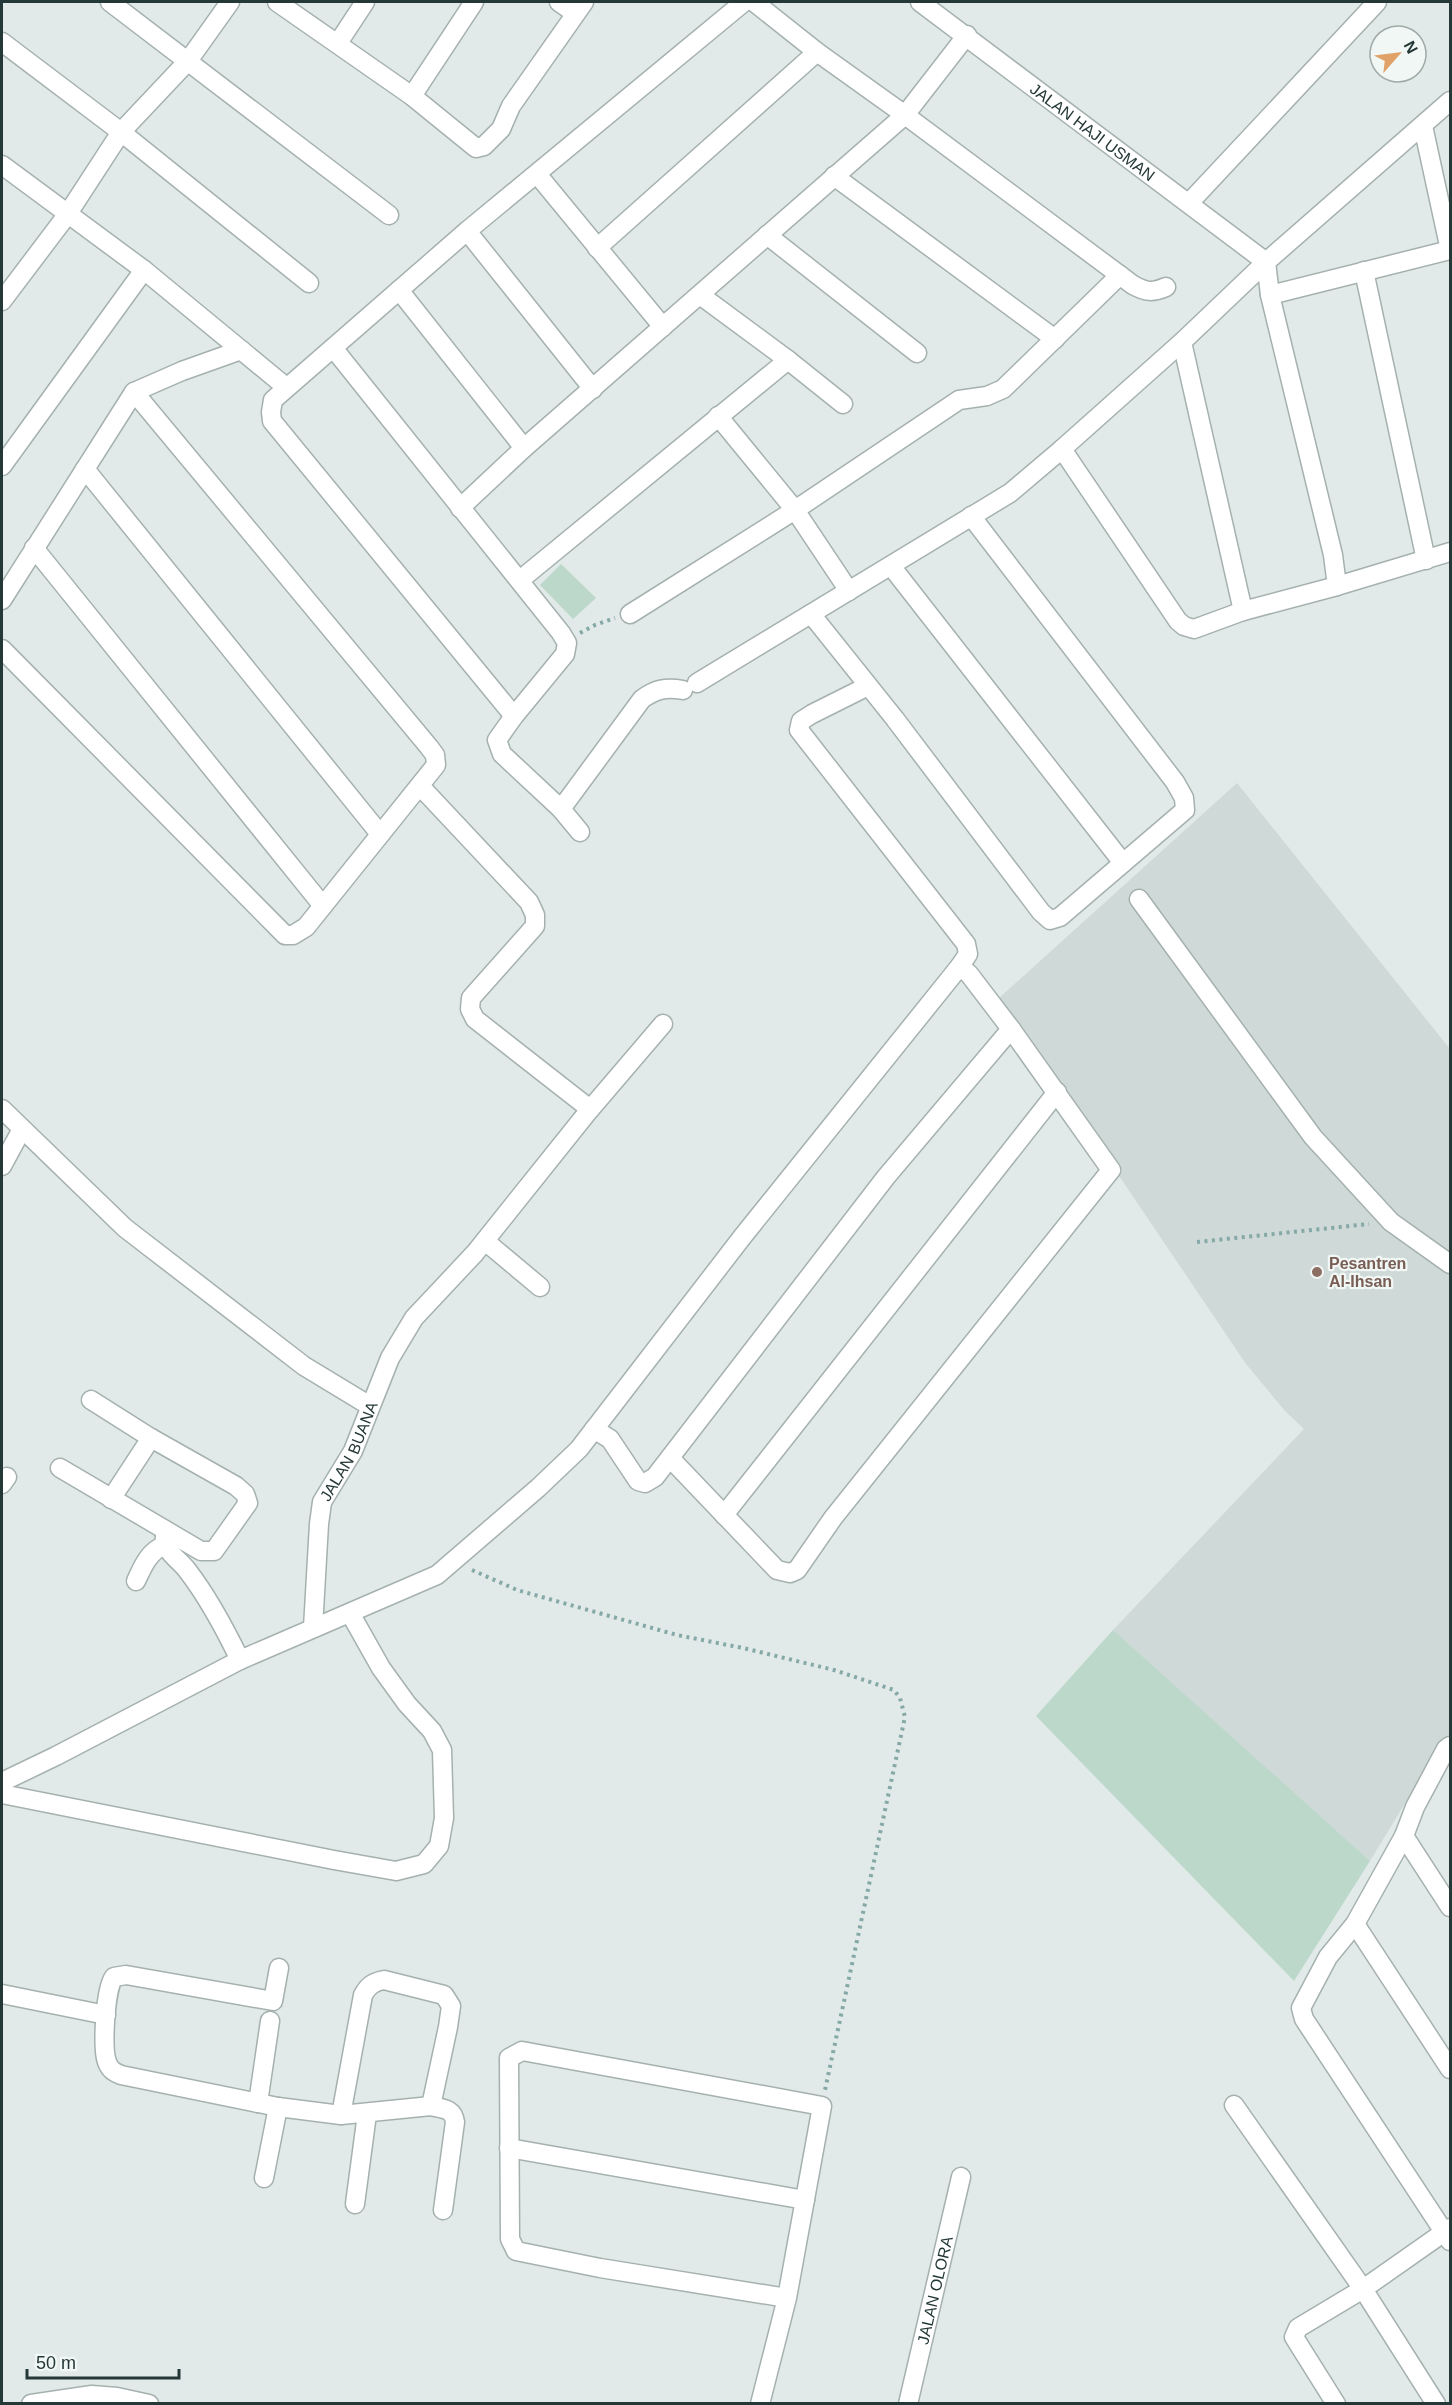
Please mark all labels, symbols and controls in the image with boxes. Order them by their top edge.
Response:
north arrow [1368,24,1428,84]
text: N [1401,38,1421,56]
street label: JALAN HAJI USMAN [1027,80,1158,184]
place label: Pesantren Al-Ihsan [1329,1255,1406,1290]
marker: Pesantren Al-Ihsan [1310,1265,1324,1279]
street label: JALAN BUANA [316,1399,380,1504]
street label: JALAN OLORA [914,2234,955,2346]
scale bar [27,2342,178,2380]
text: 50 m [36,2353,76,2373]

